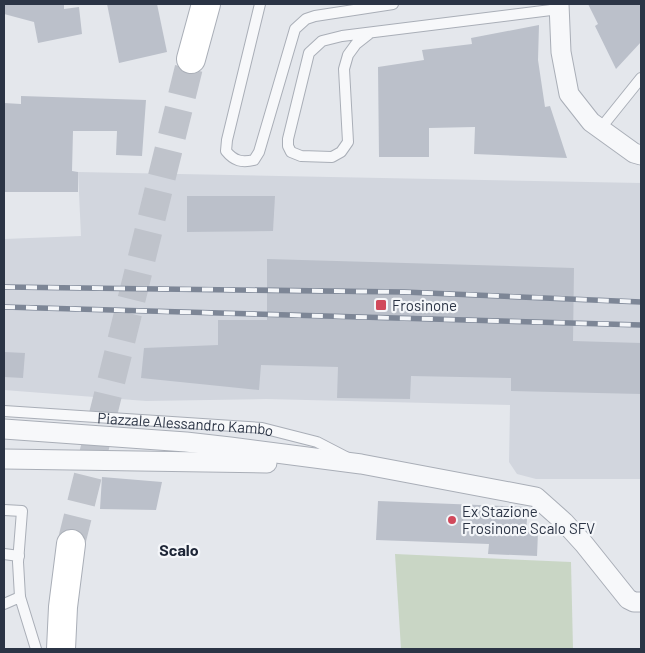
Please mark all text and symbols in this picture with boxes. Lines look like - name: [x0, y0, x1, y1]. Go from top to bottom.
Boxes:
- place label: Frosinone: [392, 296, 457, 314]
- marker: Frosinone: [374, 298, 388, 312]
- street label: Piazzale Alessandro Kambo: [97, 408, 276, 440]
- place label: Ex Stazione Frosinone Scalo SFV: [462, 502, 595, 537]
- marker: Ex Stazione Frosinone Scalo SFV: [446, 514, 458, 526]
- district label: Scalo: [159, 540, 199, 559]

